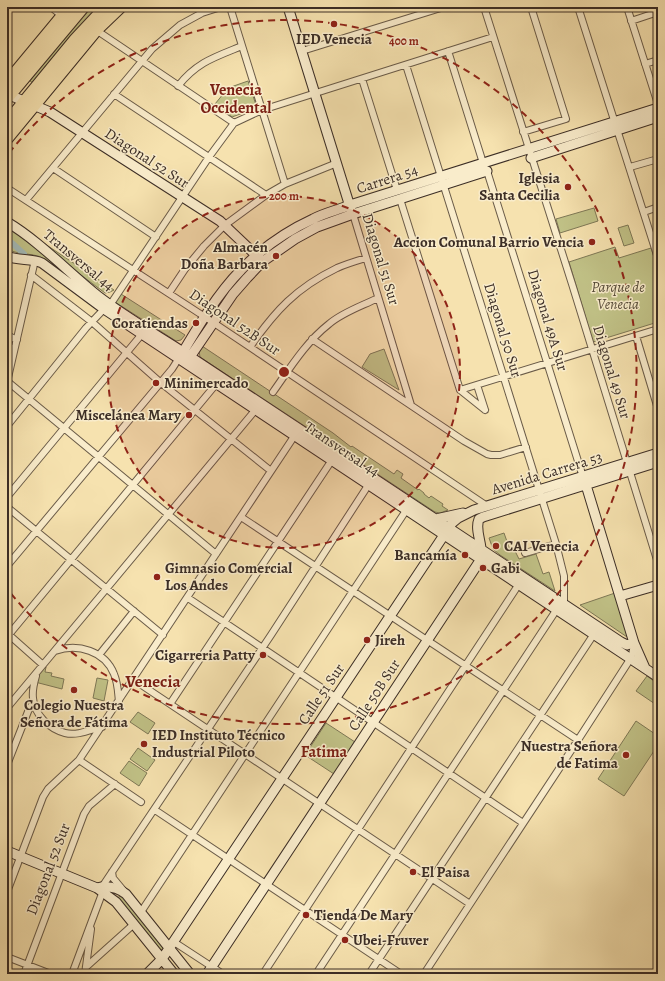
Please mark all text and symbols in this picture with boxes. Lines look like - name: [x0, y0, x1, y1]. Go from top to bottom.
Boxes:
- marker: IED Venecia: [329, 19, 339, 29]
- place label: IED Venecia: [296, 29, 373, 49]
- text: 400 m: [389, 33, 419, 49]
- district label: Venecia Occidental: [200, 79, 272, 119]
- street label: Diagonal 52 Sur: [101, 123, 193, 193]
- street label: Carrera 54: [354, 160, 420, 198]
- place label: Iglesia Santa Cecilia: [479, 168, 561, 205]
- marker: Iglesia Santa Cecilia: [563, 182, 573, 192]
- text: 200 m: [269, 188, 299, 204]
- street label: Diagonal 51 Sur: [358, 211, 405, 308]
- street label: Transversal 44: [39, 224, 119, 296]
- place label: Accion Comunal Barrio Vencia: [393, 232, 585, 252]
- place label: Almacén Doña Barbara: [181, 237, 269, 274]
- marker: Accion Comunal Barrio Vencia: [587, 237, 597, 247]
- marker: Almacén Doña Barbara: [271, 251, 281, 261]
- street label: Diagonal 49A Sur: [523, 267, 573, 374]
- park label: Parque de Venecia: [591, 277, 645, 314]
- street label: Diagonal 50 Sur: [479, 280, 527, 380]
- street label: Diagonal 52B Sur: [186, 284, 285, 360]
- place label: Coratiendas: [112, 313, 188, 333]
- marker: Coratiendas: [191, 318, 201, 328]
- street label: Diagonal 49 Sur: [588, 323, 636, 422]
- centre of rings: [277, 365, 291, 379]
- place label: Minimercado: [164, 373, 249, 393]
- marker: Minimercado: [151, 378, 161, 388]
- place label: Miscelánea Mary: [75, 405, 182, 425]
- marker: Miscelánea Mary: [184, 410, 194, 420]
- street label: Transversal 44: [300, 416, 384, 482]
- street label: Avenida Carrera 53: [488, 447, 605, 500]
- place label: CAI Venecia: [504, 536, 580, 556]
- marker: CAI Venecia: [491, 541, 501, 551]
- place label: Bancamía: [394, 545, 458, 565]
- marker: Bancamía: [460, 550, 470, 560]
- place label: Gimnasio Comercial Los Andes: [165, 558, 292, 595]
- place label: Gabi: [491, 558, 521, 578]
- marker: Gabi: [478, 563, 488, 573]
- marker: Gimnasio Comercial Los Andes: [152, 572, 162, 582]
- place label: Jireh: [375, 630, 405, 650]
- marker: Jireh: [362, 635, 372, 645]
- place label: Cigarreria Patty: [155, 645, 256, 665]
- marker: Cigarreria Patty: [258, 650, 268, 660]
- street label: Calle 50B Sur: [343, 655, 405, 735]
- street label: Calle 51 Sur: [293, 659, 349, 729]
- district label: Venecia: [124, 670, 181, 693]
- marker: Colegio Nuestra Señora de Fátima: [69, 685, 79, 695]
- place label: Colegio Nuestra Señora de Fátima: [20, 695, 129, 732]
- place label: IED Instituto Técnico Industrial Piloto: [152, 725, 285, 762]
- place label: Nuestra Señora de Fatima: [521, 736, 619, 773]
- marker: IED Instituto Técnico Industrial Piloto: [139, 739, 149, 749]
- district label: Fatima: [301, 741, 348, 763]
- marker: Nuestra Señora de Fatima: [621, 750, 631, 760]
- street label: Diagonal 52 Sur: [21, 820, 75, 918]
- place label: El Paisa: [421, 862, 471, 882]
- marker: El Paisa: [408, 867, 418, 877]
- place label: Tienda De Mary: [314, 905, 414, 925]
- marker: Tienda De Mary: [301, 910, 311, 920]
- place label: Ubei-Fruver: [353, 930, 429, 950]
- marker: Ubei-Fruver: [340, 935, 350, 945]

